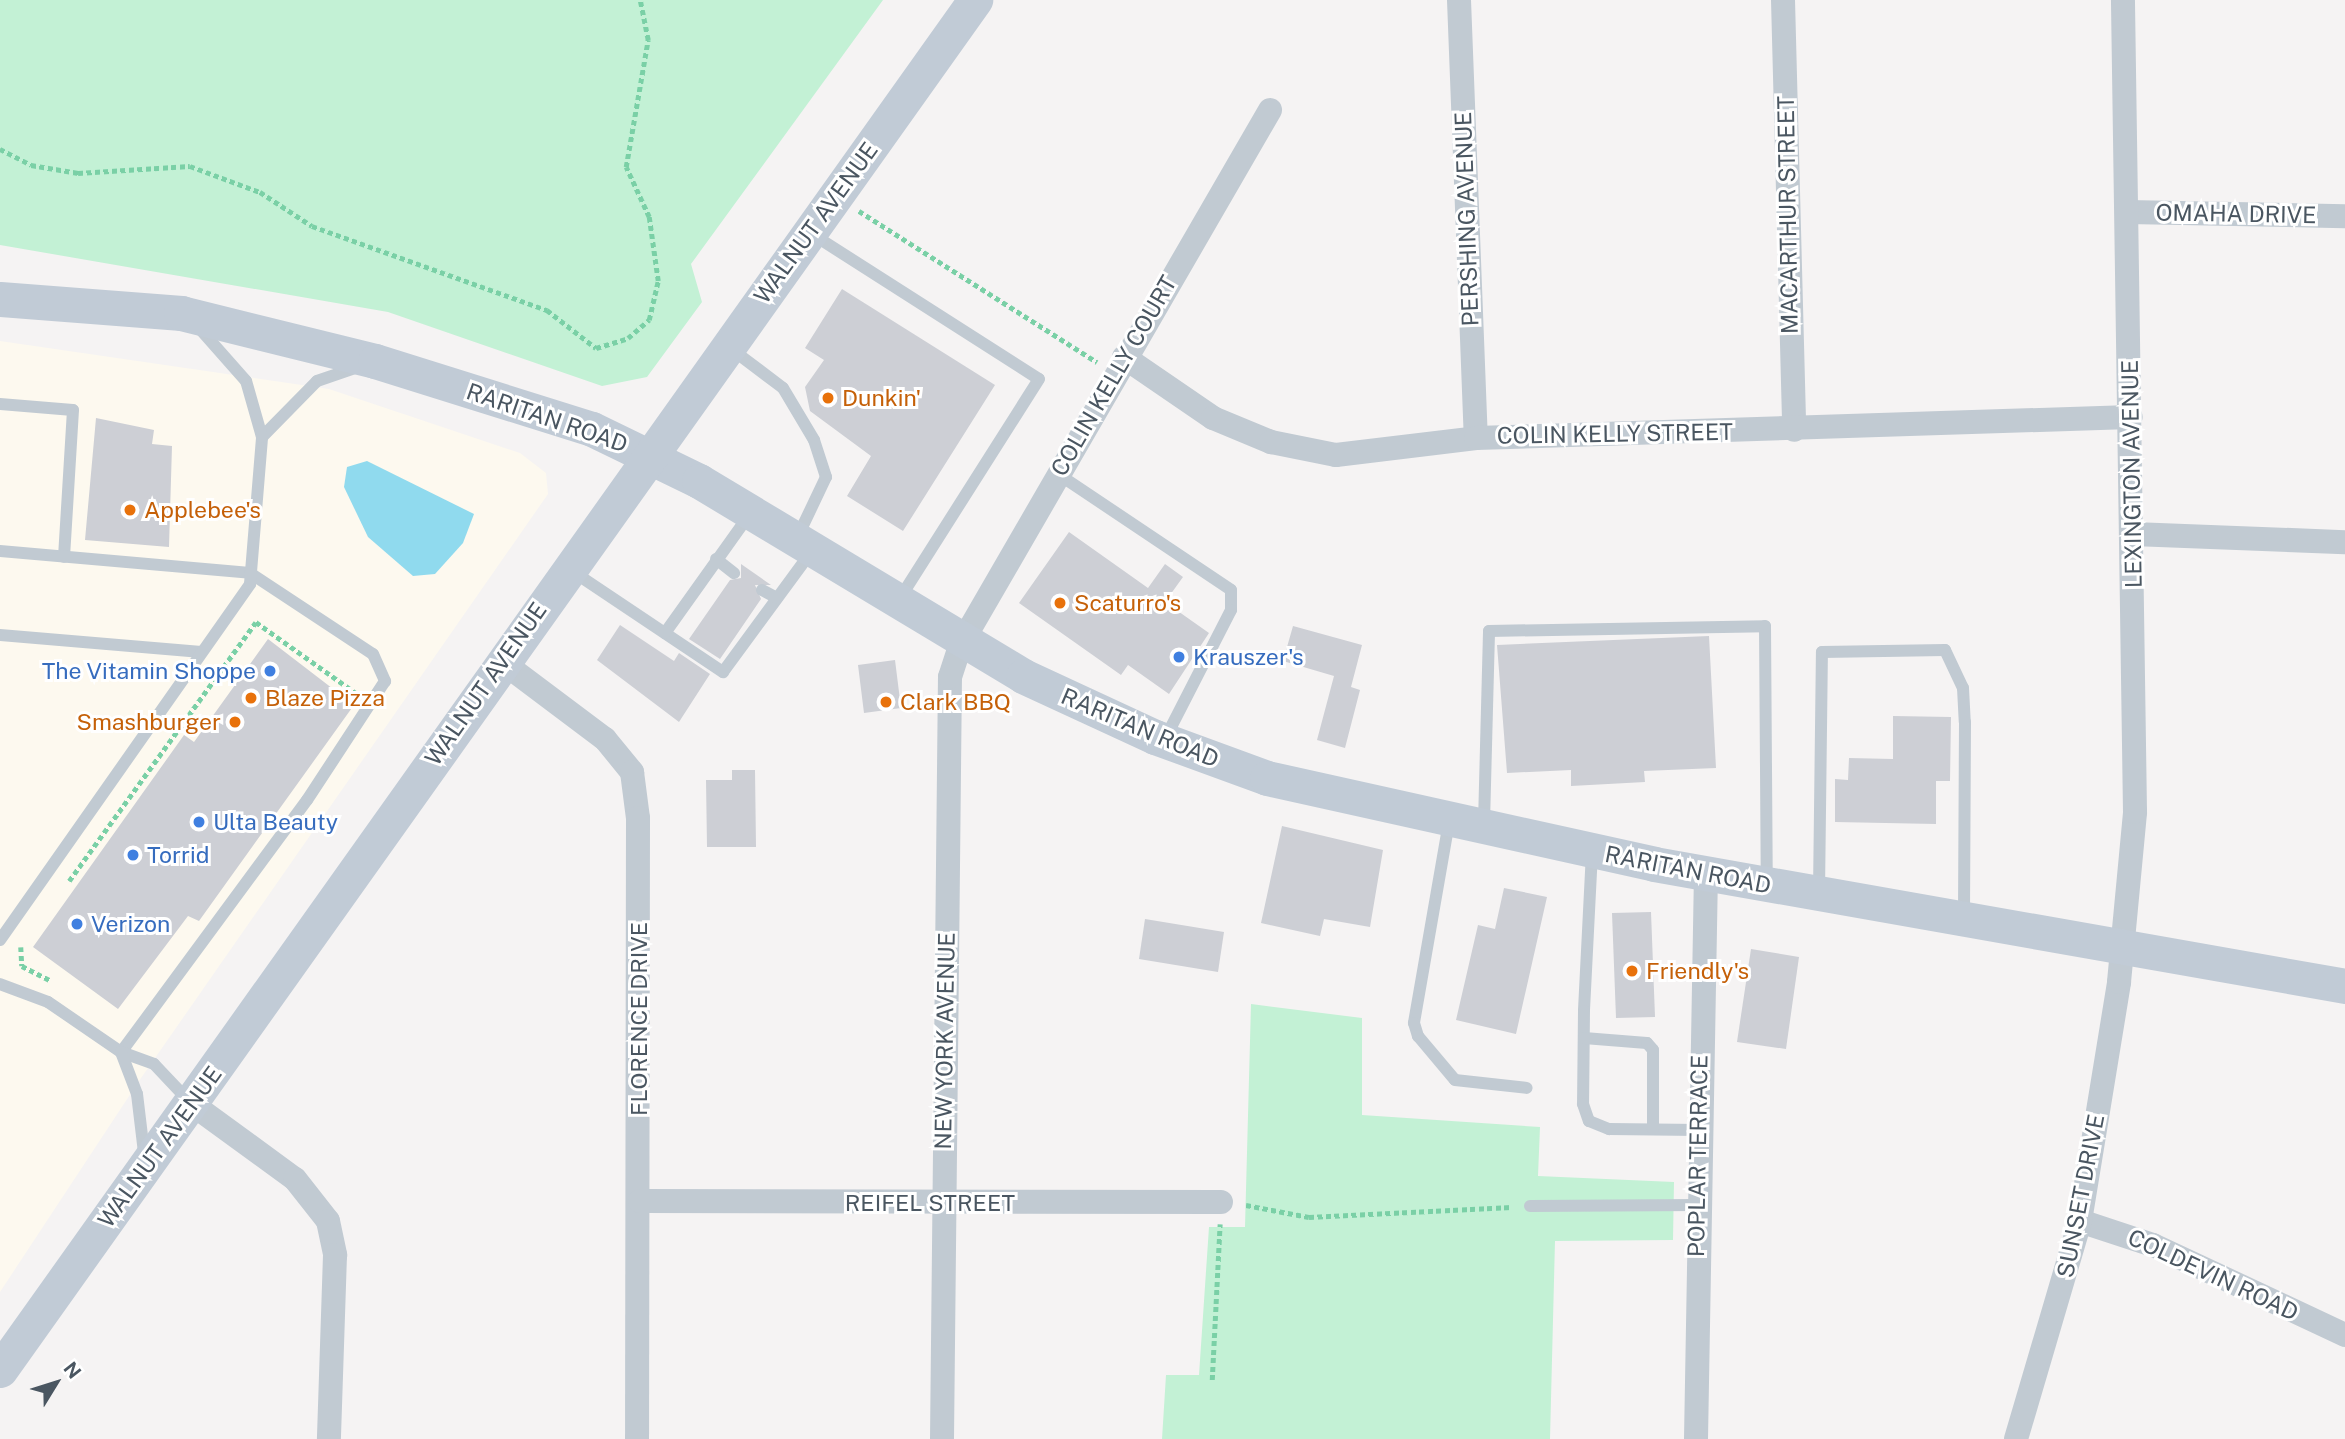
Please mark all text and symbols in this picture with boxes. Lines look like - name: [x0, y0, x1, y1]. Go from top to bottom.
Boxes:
- street label: MACARTHUR STREET: [1772, 96, 1804, 334]
- street label: PERSHING AVENUE: [1449, 111, 1485, 327]
- street label: WALNUT AVENUE: [748, 137, 884, 309]
- street label: OMAHA DRIVE: [2155, 199, 2317, 229]
- street label: COLIN KELLY COURT: [1045, 271, 1183, 481]
- street label: LEXINGTON AVENUE: [2116, 360, 2148, 588]
- street label: RARITAN ROAD: [463, 378, 631, 458]
- place label: Dunkin': [842, 384, 921, 412]
- marker: Dunkin': [820, 390, 836, 406]
- street label: COLIN KELLY STREET: [1497, 418, 1733, 450]
- place label: Applebee's: [144, 496, 261, 524]
- marker: Applebee's: [122, 502, 138, 518]
- place label: Scaturro's: [1074, 589, 1181, 617]
- marker: Scaturro's: [1052, 595, 1068, 611]
- street label: WALNUT AVENUE: [419, 597, 553, 771]
- place label: Krauszer's: [1193, 643, 1304, 671]
- marker: Krauszer's: [1171, 649, 1187, 665]
- place label: The Vitamin Shoppe: [41, 657, 256, 685]
- marker: The Vitamin Shoppe: [262, 663, 278, 679]
- street label: RARITAN ROAD: [1057, 682, 1223, 774]
- place label: Blaze Pizza: [265, 684, 385, 712]
- place label: Clark BBQ: [900, 688, 1011, 716]
- marker: Blaze Pizza: [243, 690, 259, 706]
- marker: Clark BBQ: [878, 694, 894, 710]
- place label: Smashburger: [76, 708, 221, 736]
- marker: Smashburger: [227, 714, 243, 730]
- place label: Ulta Beauty: [213, 808, 338, 836]
- marker: Ulta Beauty: [191, 814, 207, 830]
- street label: RARITAN ROAD: [1603, 840, 1773, 900]
- place label: Torrid: [147, 841, 209, 869]
- marker: Torrid: [125, 847, 141, 863]
- place label: Verizon: [91, 910, 170, 938]
- marker: Verizon: [69, 916, 85, 932]
- street label: FLORENCE DRIVE: [625, 922, 653, 1116]
- street label: NEW YORK AVENUE: [929, 932, 961, 1150]
- place label: Friendly's: [1646, 957, 1749, 985]
- marker: Friendly's: [1624, 963, 1640, 979]
- street label: POPLAR TERRACE: [1682, 1055, 1714, 1257]
- street label: WALNUT AVENUE: [92, 1061, 228, 1233]
- street label: SUNSET DRIVE: [2052, 1112, 2110, 1280]
- street label: REIFEL STREET: [845, 1189, 1015, 1217]
- street label: COLDEVIN ROAD: [2123, 1223, 2303, 1327]
- north arrow: [21, 1348, 91, 1418]
- text: N: [59, 1357, 86, 1383]

